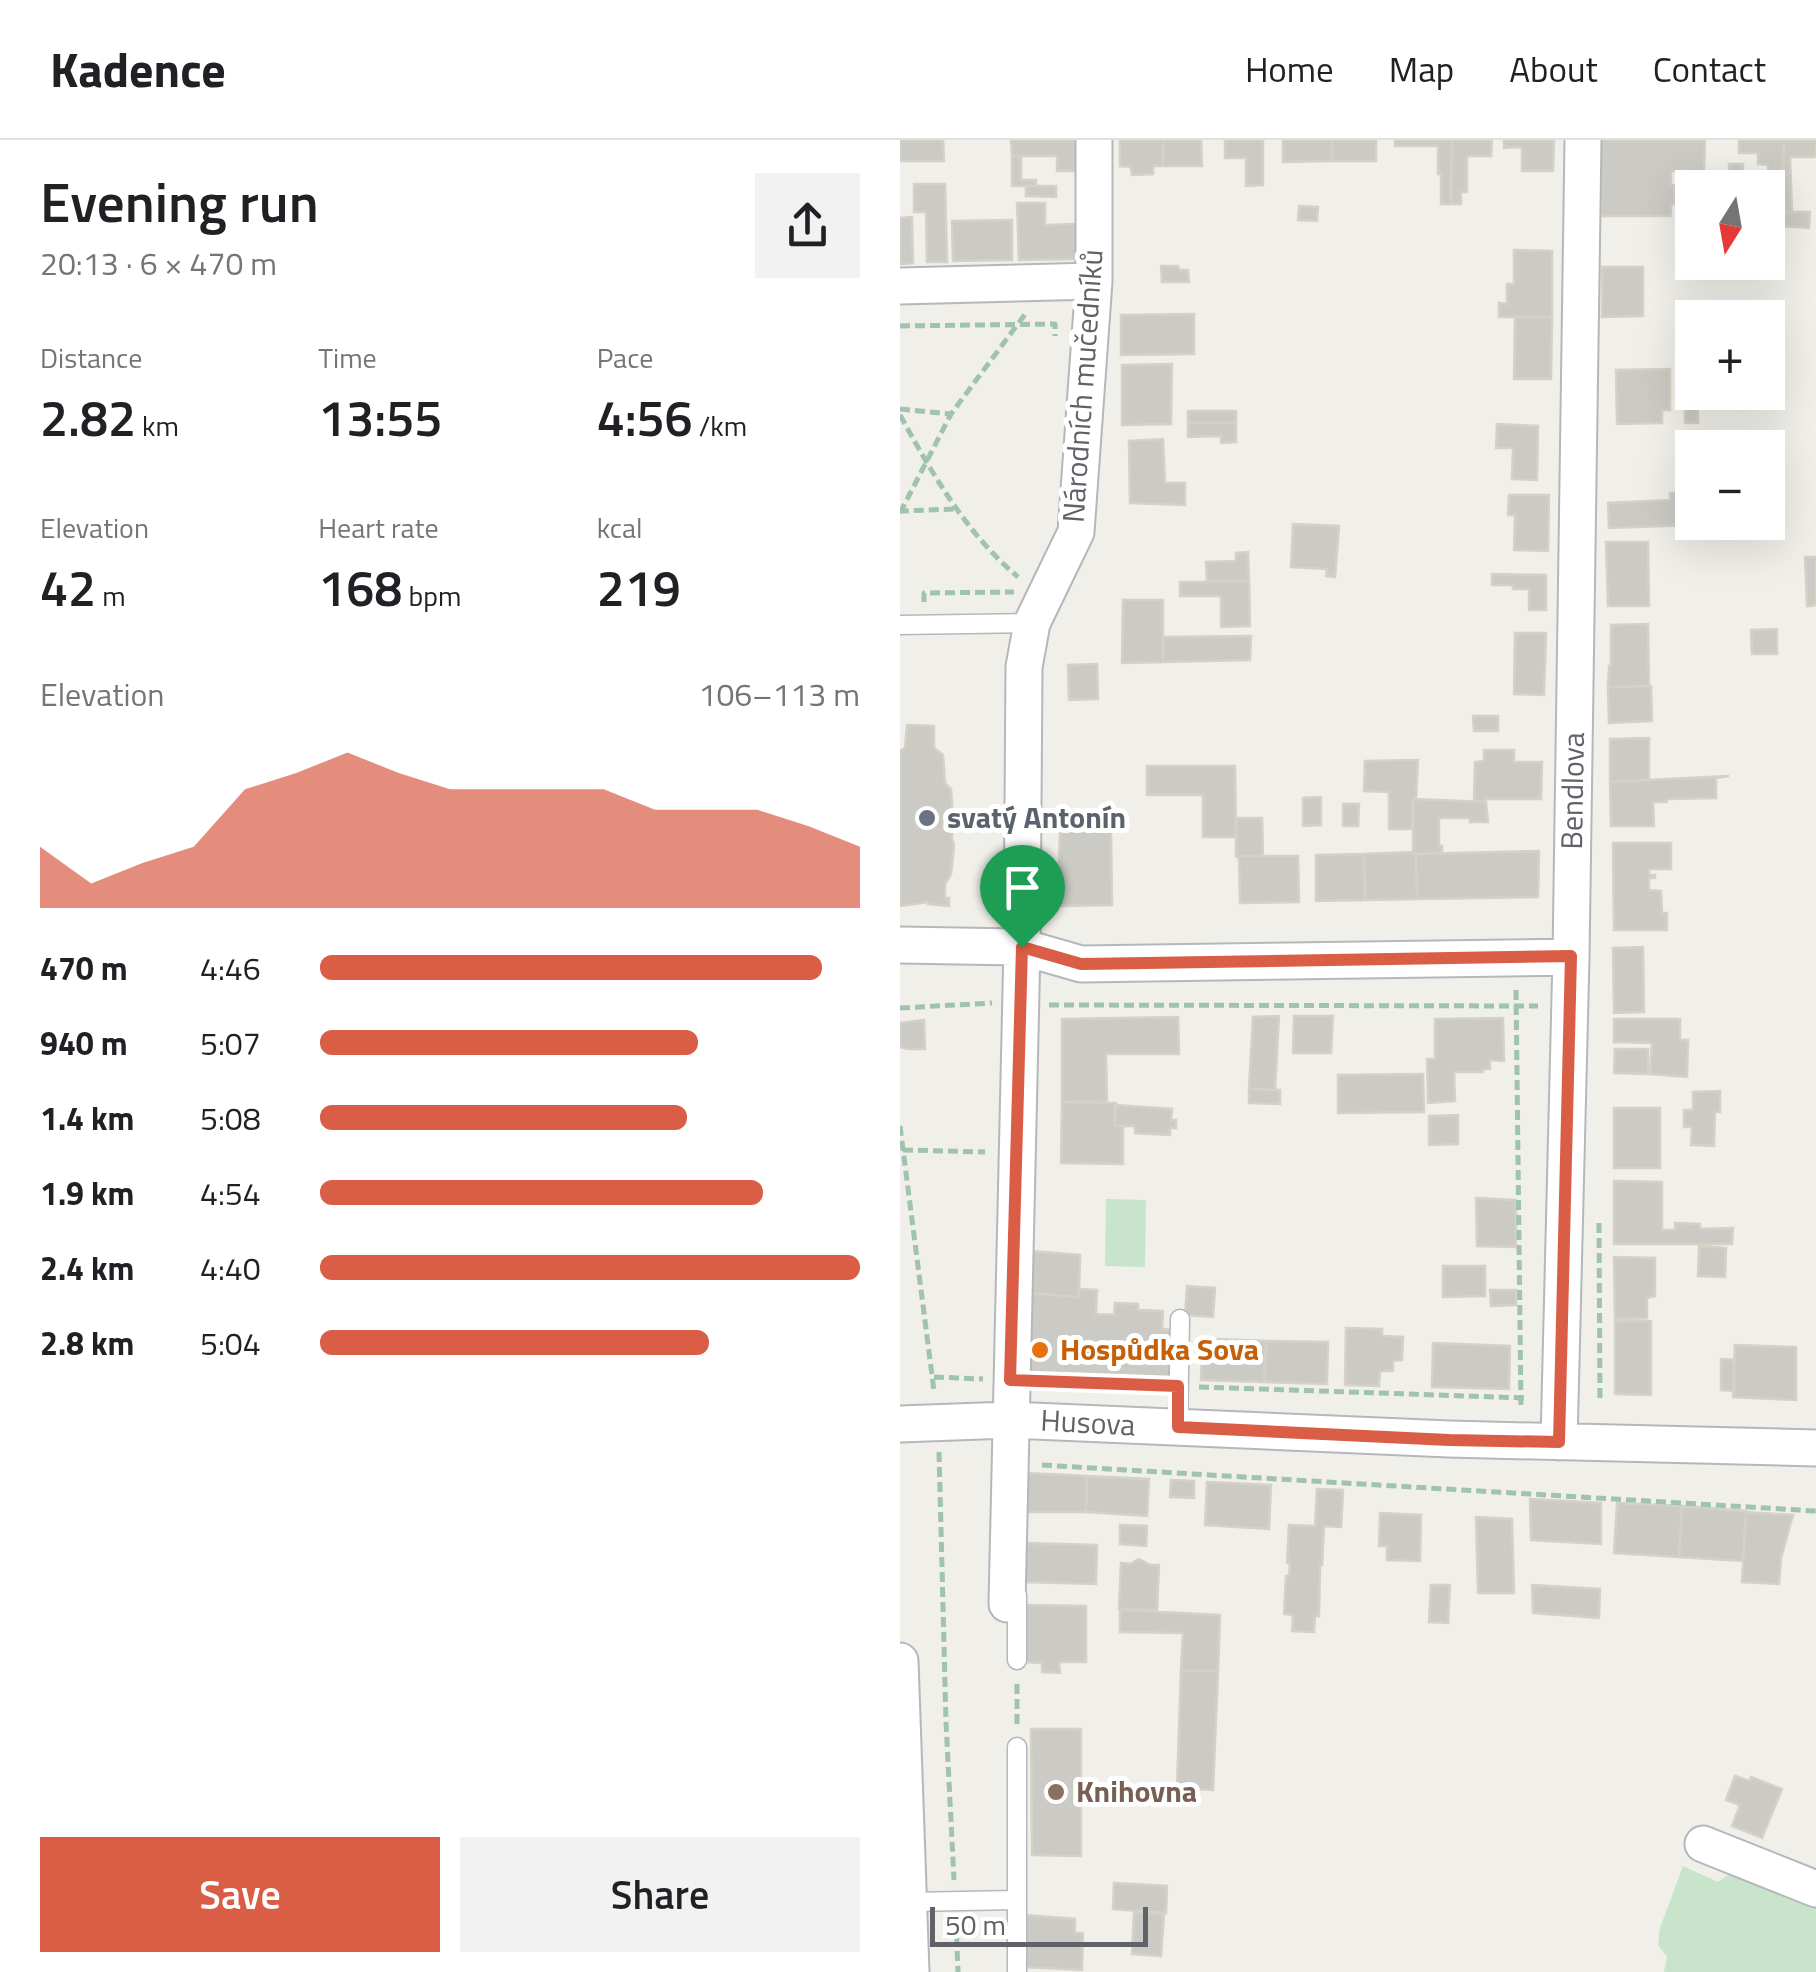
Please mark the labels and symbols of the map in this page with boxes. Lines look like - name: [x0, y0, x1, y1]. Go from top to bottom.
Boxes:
- north arrow: [1675, 170, 1785, 280]
- street label: Národních mučedníků: [1050, 248, 1114, 524]
- street label: Bendlova: [1548, 732, 1596, 850]
- place label: svatý Antonín: [947, 794, 1126, 840]
- marker: svatý Antonín: [916, 807, 938, 829]
- pin: [980, 845, 1065, 948]
- place label: Hospůdka Sova: [1060, 1326, 1259, 1372]
- marker: Hospůdka Sova: [1029, 1339, 1051, 1361]
- street label: Husova: [1039, 1397, 1137, 1447]
- place label: Knihovna: [1076, 1768, 1197, 1814]
- marker: Knihovna: [1045, 1781, 1067, 1803]
- scale bar: [930, 1902, 1148, 1946]

